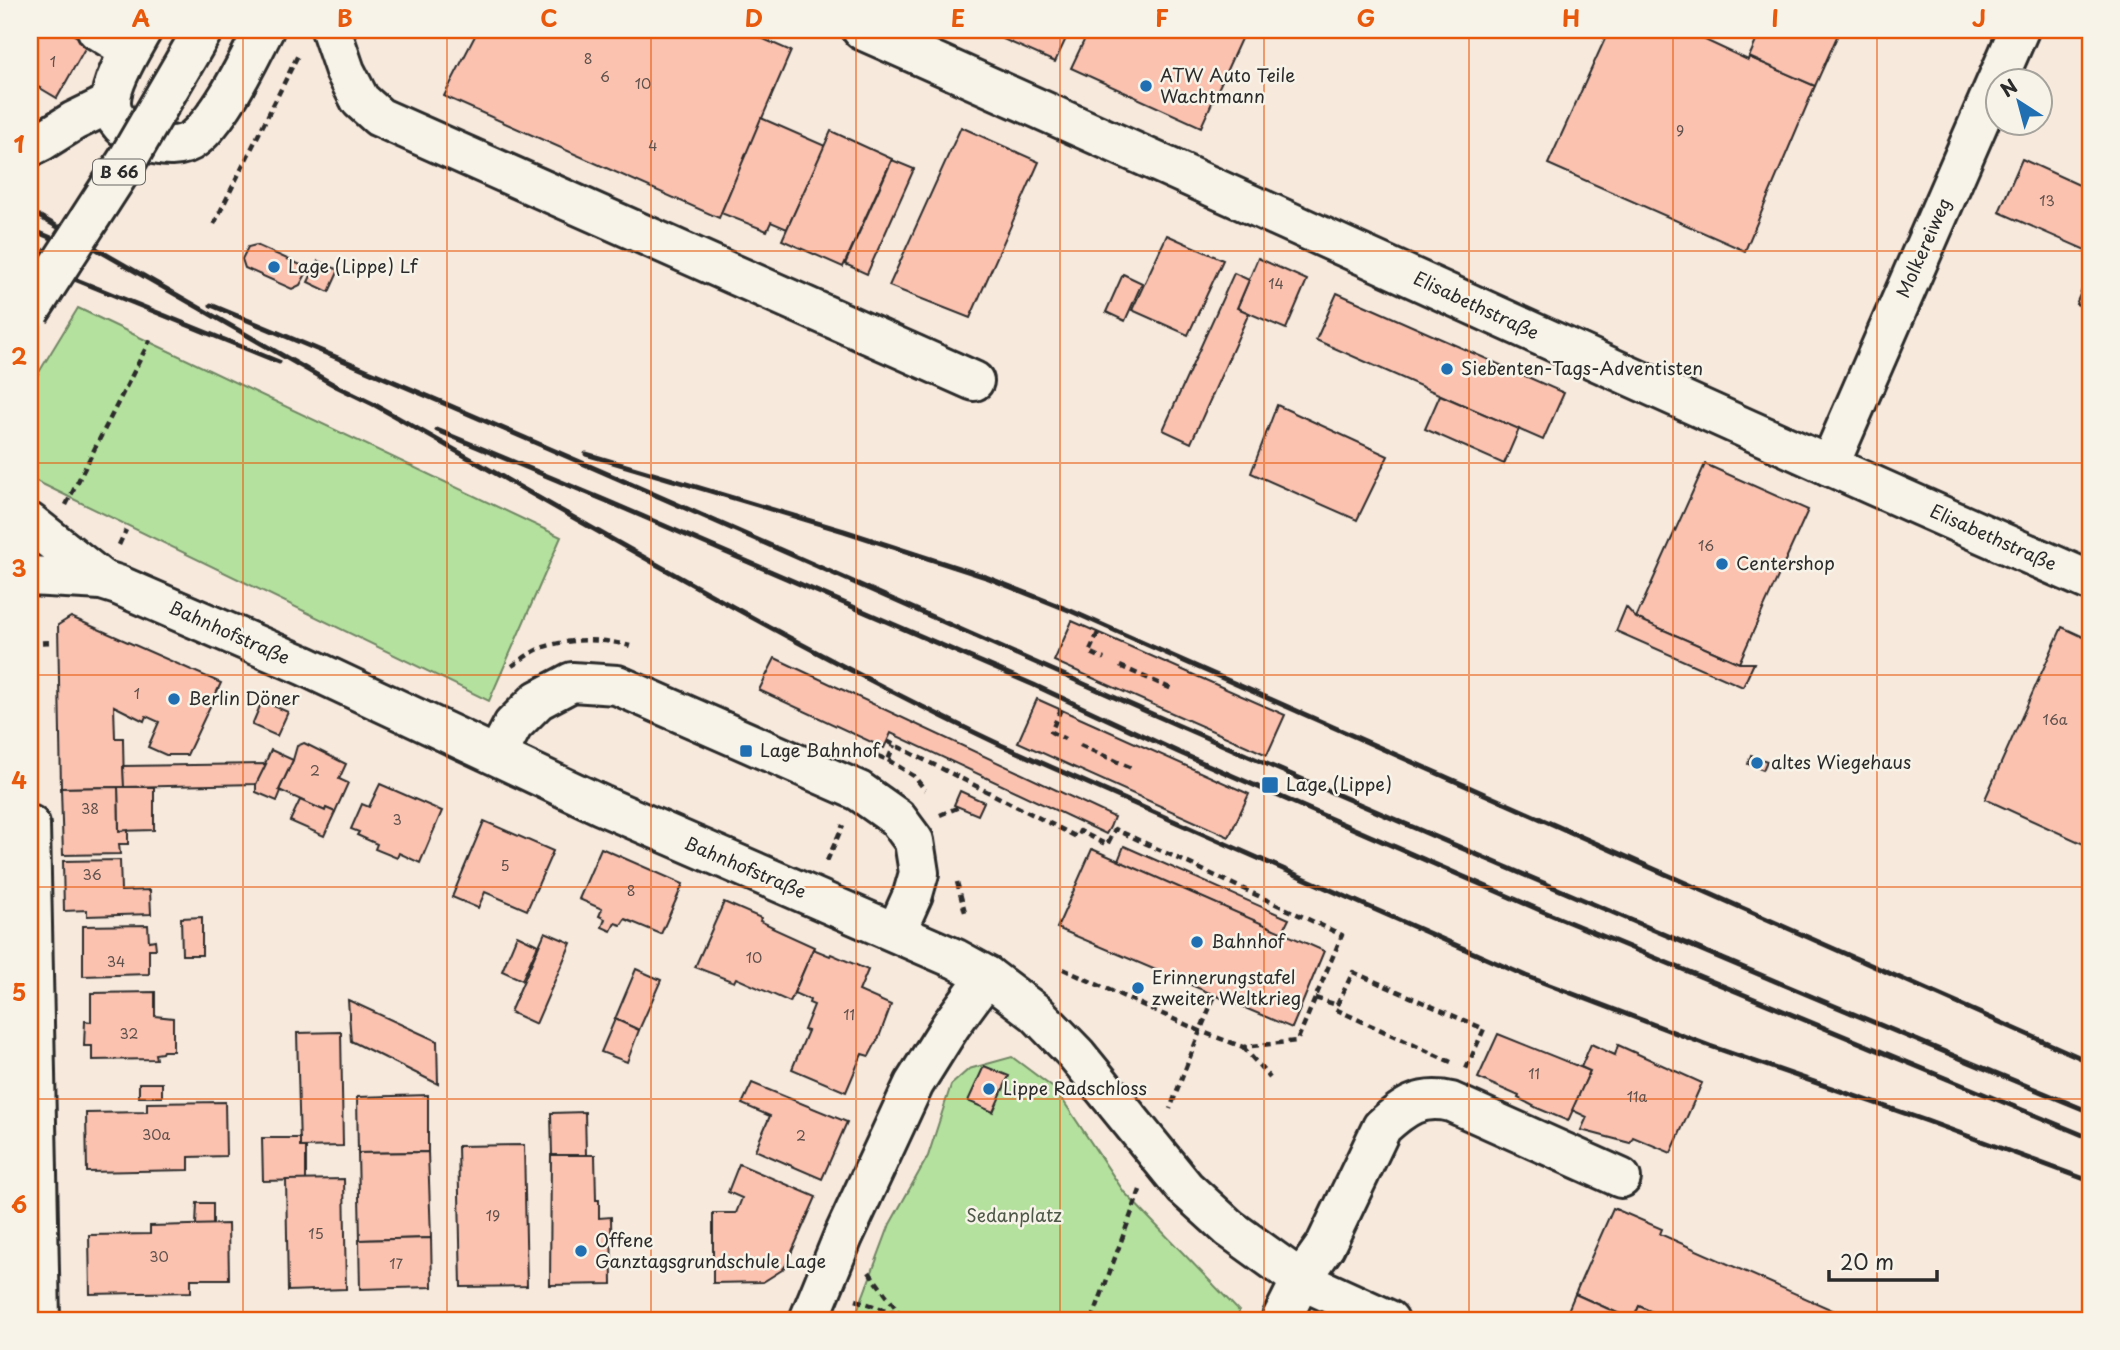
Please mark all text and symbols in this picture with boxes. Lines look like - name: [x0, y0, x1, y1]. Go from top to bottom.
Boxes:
- text: A: [132, 0, 150, 35]
- text: B: [337, 0, 353, 35]
- text: C: [540, 0, 558, 35]
- text: D: [745, 0, 763, 35]
- text: E: [951, 0, 965, 35]
- text: F: [1155, 0, 1169, 35]
- text: G: [1357, 0, 1375, 35]
- text: H: [1562, 0, 1580, 35]
- text: I: [1771, 0, 1779, 35]
- text: J: [1972, 0, 1986, 35]
- house number: 8: [584, 48, 592, 69]
- house number: 1: [50, 51, 56, 72]
- place label: ATW Auto Teile Wachtmann: [1160, 61, 1295, 109]
- house number: 6: [600, 66, 610, 87]
- north arrow: [1983, 66, 2054, 136]
- text: N: [1994, 72, 2023, 103]
- house number: 10: [635, 73, 651, 94]
- marker: ATW Auto Teile Wachtmann: [1138, 78, 1154, 94]
- house number: 9: [1676, 120, 1684, 141]
- text: 1: [14, 126, 25, 161]
- house number: 4: [648, 135, 658, 156]
- road number: B 66: [93, 160, 145, 184]
- house number: 13: [2039, 190, 2055, 211]
- street label: Molkereiweg: [1889, 193, 1957, 302]
- place label: Lage (Lippe) Lf: [288, 252, 419, 279]
- marker: Lage (Lippe) Lf: [266, 259, 282, 275]
- street label: Elisabethstraße: [1409, 264, 1544, 346]
- house number: 14: [1268, 273, 1284, 294]
- text: 2: [11, 338, 27, 373]
- place label: Siebenten-Tags-Adventisten: [1461, 354, 1703, 381]
- marker: Siebenten-Tags-Adventisten: [1439, 361, 1455, 377]
- street label: Elisabethstraße: [1926, 497, 2061, 577]
- house number: 16: [1698, 535, 1714, 556]
- place label: Centershop: [1736, 549, 1835, 576]
- text: 3: [11, 550, 27, 585]
- marker: Centershop: [1714, 556, 1730, 572]
- street label: Bahnhofstraße: [165, 593, 295, 670]
- house number: 1: [134, 683, 140, 704]
- place label: Berlin Döner: [188, 684, 300, 711]
- marker: Berlin Döner: [166, 691, 182, 707]
- house number: 16a: [2043, 709, 2068, 730]
- place label: Lage Bahnhof: [760, 736, 882, 763]
- marker: Lage Bahnhof: [738, 743, 754, 759]
- place label: altes Wiegehaus: [1771, 748, 1911, 775]
- marker: altes Wiegehaus: [1749, 755, 1765, 771]
- house number: 2: [310, 760, 320, 781]
- text: 4: [11, 762, 27, 797]
- place label: Lage (Lippe): [1286, 770, 1392, 797]
- marker: Lage (Lippe): [1260, 775, 1280, 795]
- house number: 38: [81, 798, 99, 819]
- house number: 3: [392, 809, 402, 830]
- street label: Bahnhofstraße: [680, 829, 811, 904]
- house number: 5: [500, 855, 510, 876]
- house number: 36: [82, 864, 102, 885]
- house number: 8: [627, 880, 635, 901]
- place label: Bahnhof: [1211, 927, 1287, 954]
- marker: Bahnhof: [1189, 934, 1205, 950]
- house number: 10: [746, 947, 762, 968]
- house number: 34: [107, 951, 125, 972]
- place label: Erinnerungstafel zweiter Weltkrieg: [1152, 963, 1301, 1011]
- text: 5: [12, 974, 26, 1009]
- marker: Erinnerungstafel zweiter Weltkrieg: [1130, 980, 1146, 996]
- house number: 11: [843, 1004, 855, 1025]
- house number: 32: [120, 1023, 138, 1044]
- house number: 11: [1528, 1063, 1540, 1084]
- place label: Lippe Radschloss: [1003, 1074, 1147, 1101]
- marker: Lippe Radschloss: [981, 1081, 997, 1097]
- house number: 11a: [1627, 1086, 1648, 1107]
- house number: 30a: [142, 1124, 170, 1145]
- house number: 2: [796, 1125, 806, 1146]
- text: 6: [11, 1186, 27, 1221]
- park label: Sedanplatz: [966, 1201, 1062, 1228]
- house number: 19: [486, 1205, 500, 1226]
- house number: 15: [308, 1223, 324, 1244]
- place label: Offene Ganztagsgrundschule Lage: [595, 1226, 826, 1274]
- scale bar: [1829, 1238, 1938, 1282]
- marker: Offene Ganztagsgrundschule Lage: [573, 1243, 589, 1259]
- text: 20 m: [1840, 1245, 1894, 1277]
- house number: 30: [149, 1246, 169, 1267]
- house number: 17: [389, 1253, 403, 1274]

